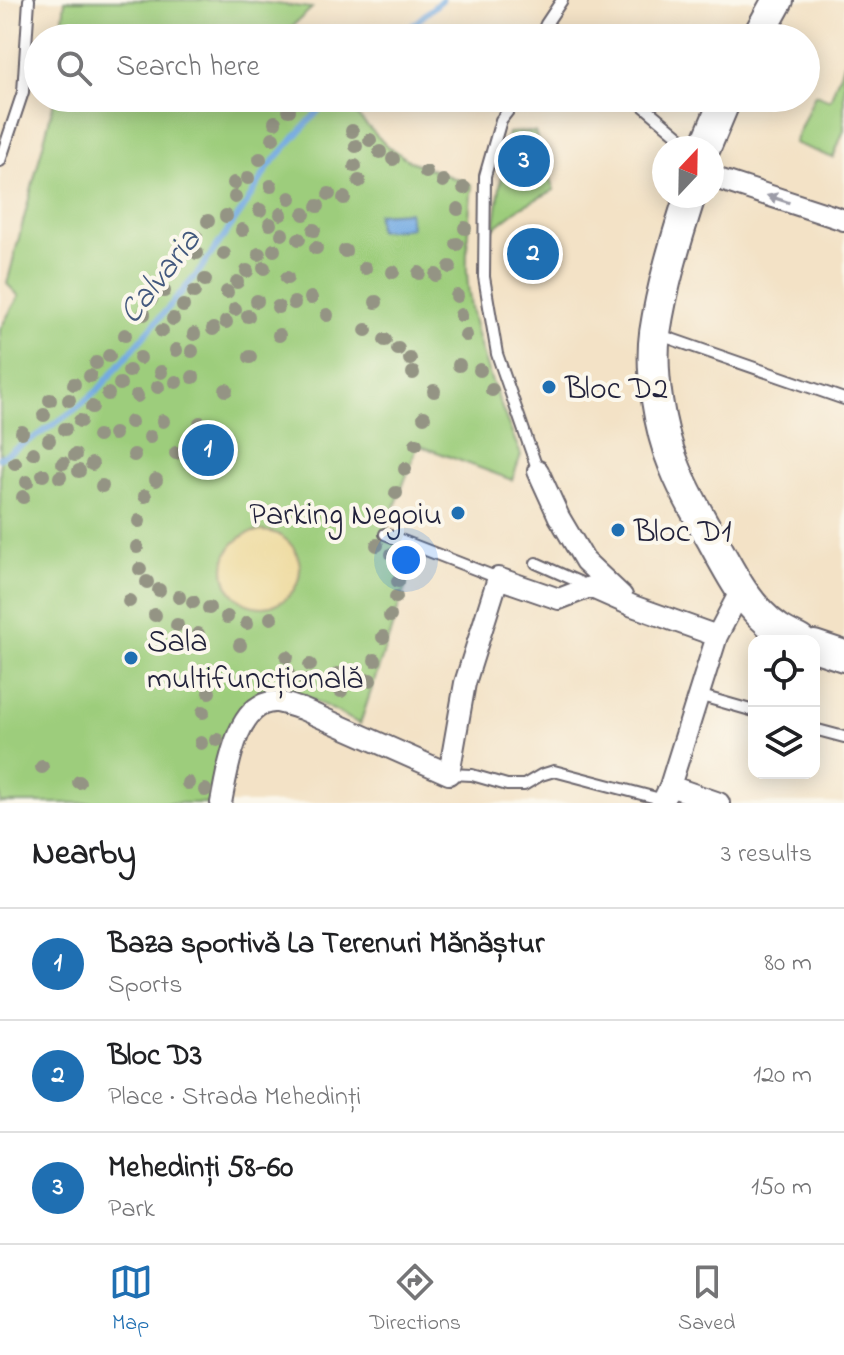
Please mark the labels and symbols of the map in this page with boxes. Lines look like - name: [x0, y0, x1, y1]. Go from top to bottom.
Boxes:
- pin: 3: [498, 131, 550, 191]
- north arrow: [652, 136, 724, 208]
- one-way arrow: [766, 192, 790, 205]
- water label: Calvaria: [108, 219, 215, 336]
- pin: 2: [507, 224, 559, 284]
- place label: Bloc D2: [564, 367, 668, 414]
- marker: Bloc D2: [540, 378, 558, 396]
- pin: 1: [182, 420, 234, 480]
- place label: Parking Negoiu: [249, 493, 442, 540]
- marker: Parking Negoiu: [449, 504, 467, 522]
- place label: Bloc D1: [633, 510, 732, 557]
- marker: Bloc D1: [609, 521, 627, 539]
- your location: [386, 540, 426, 580]
- place label: Sala multifuncțională: [147, 620, 363, 704]
- marker: Sala multifuncțională: [122, 649, 140, 667]

